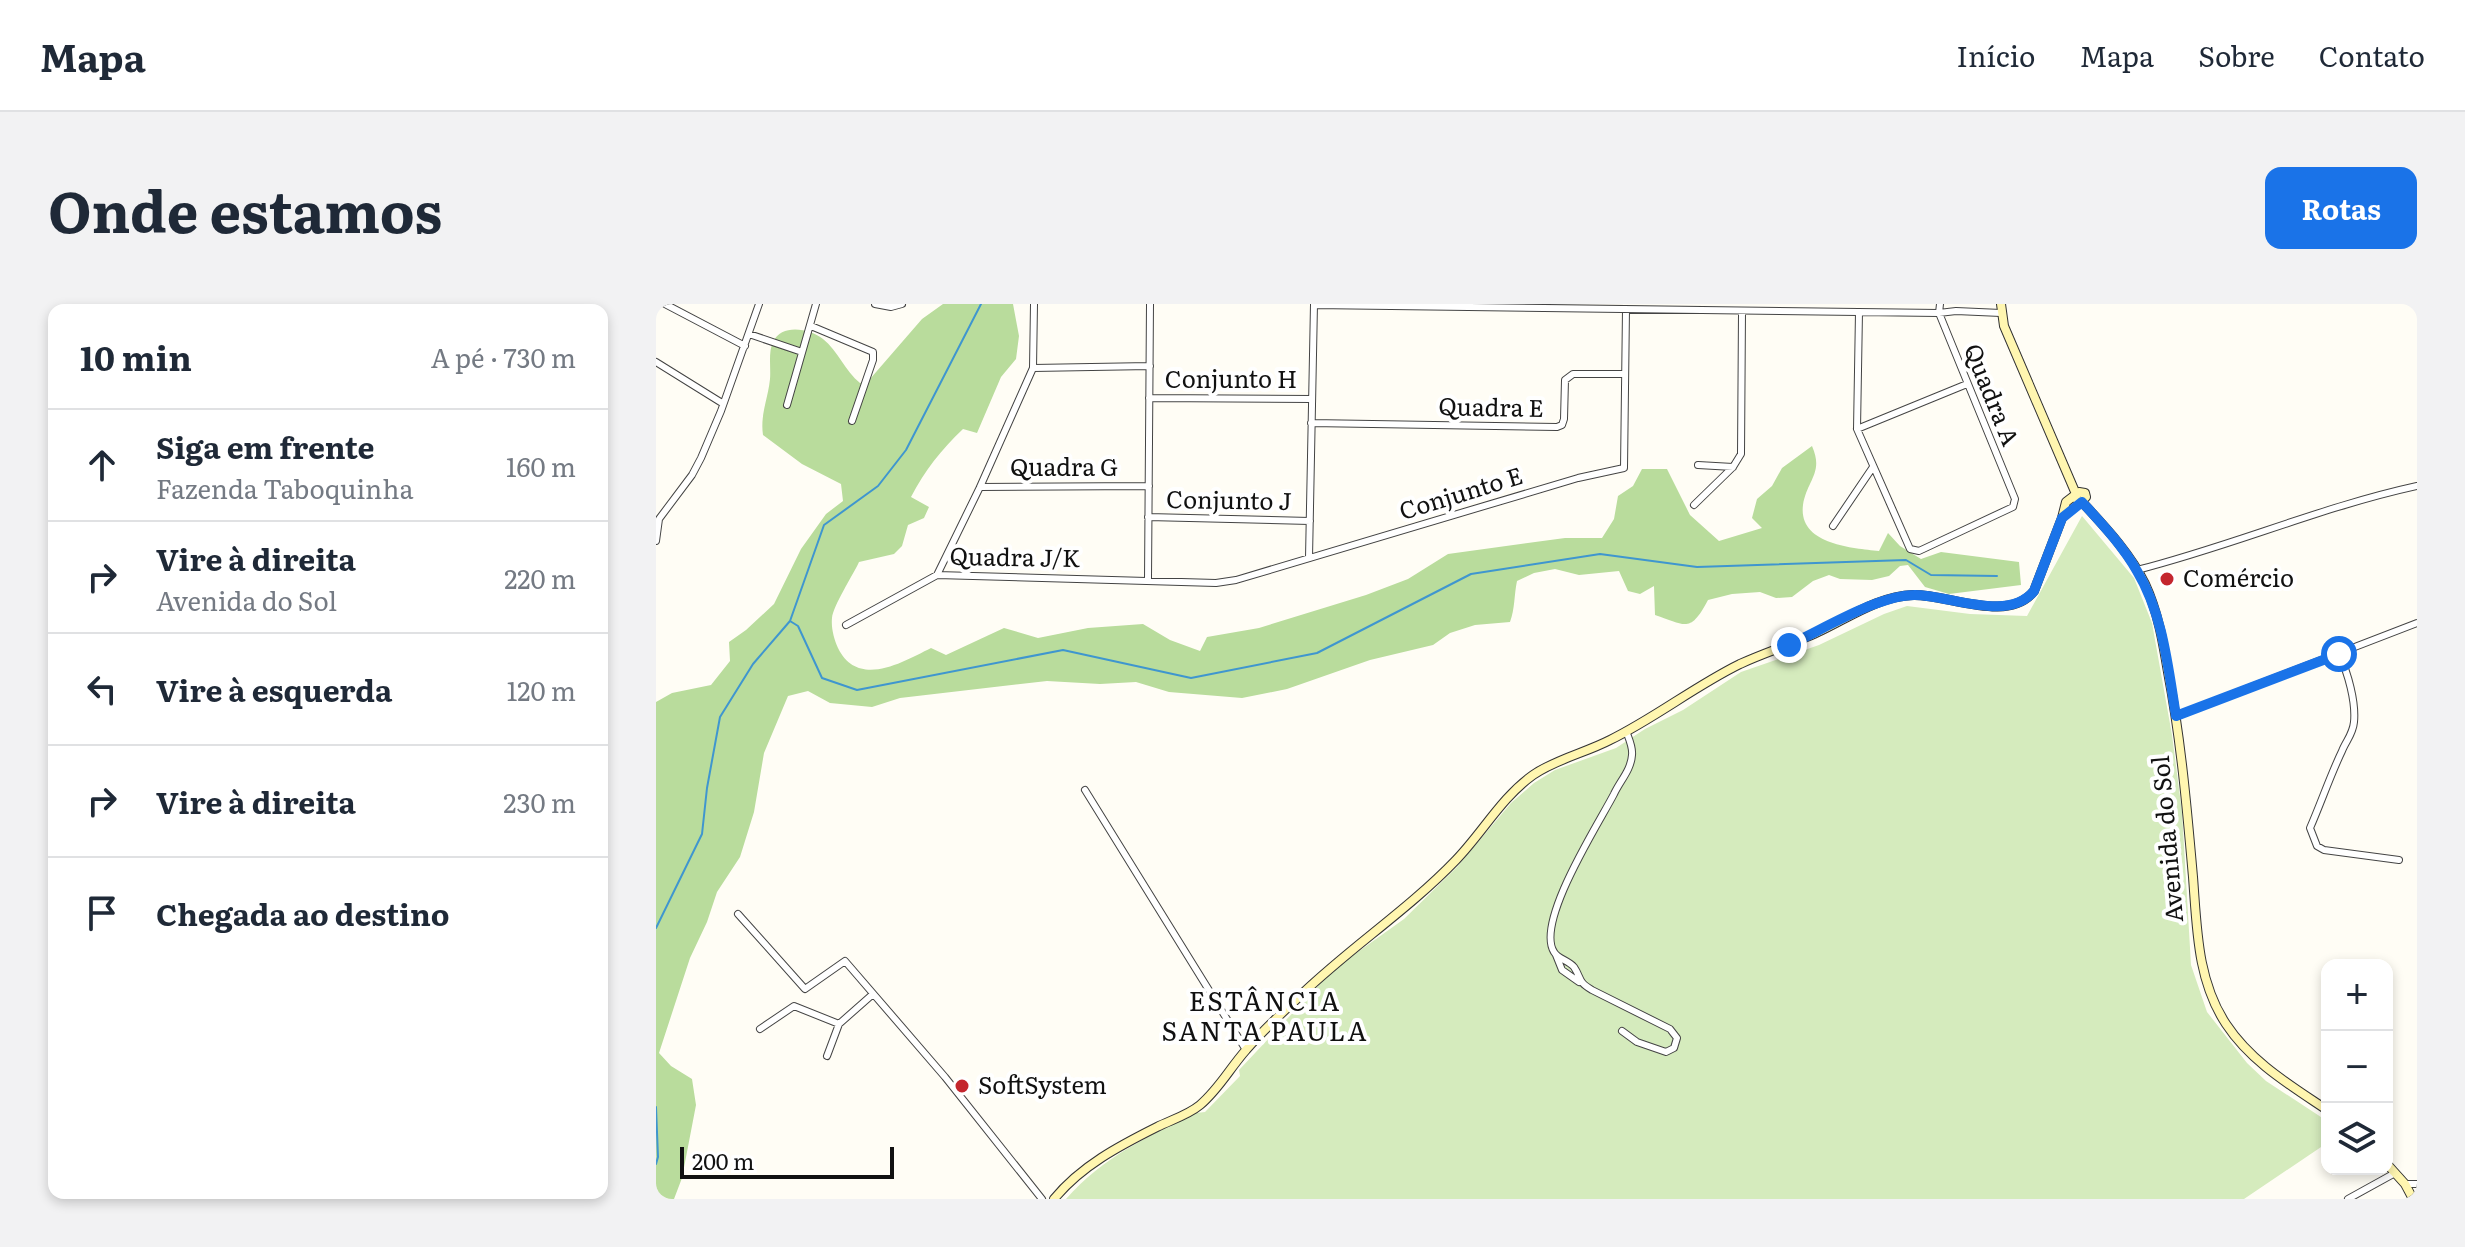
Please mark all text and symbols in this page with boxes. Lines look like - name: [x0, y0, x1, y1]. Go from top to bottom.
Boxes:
- text: Mapa: [40, 27, 146, 84]
- text: Início: [1956, 34, 2035, 76]
- text: Mapa: [2079, 34, 2154, 76]
- text: Sobre: [2198, 34, 2275, 76]
- text: Contato: [2319, 34, 2425, 76]
- text: Onde estamos: [48, 167, 442, 250]
- button: Rotas: [2265, 167, 2417, 249]
- text: 10 min: [80, 331, 192, 381]
- text: A pé · 730 m: [431, 337, 576, 376]
- street label: Quadra A: [1957, 338, 2030, 451]
- street label: Conjunto H: [1165, 360, 1297, 395]
- street label: Quadra E: [1438, 387, 1544, 424]
- text: Siga em frente: [156, 424, 375, 468]
- icon: ahead: [80, 443, 124, 487]
- text: 160 m: [506, 446, 576, 485]
- street label: Quadra G: [1010, 448, 1118, 483]
- street label: Conjunto E: [1394, 456, 1526, 527]
- text: Fazenda Taboquinha: [156, 468, 414, 507]
- street label: Conjunto J: [1166, 480, 1292, 517]
- text: Vire à direita: [156, 536, 356, 580]
- street label: Quadra J/K: [949, 537, 1081, 574]
- icon: right: [80, 555, 124, 599]
- text: 220 m: [504, 558, 576, 597]
- place label: Comércio: [2183, 559, 2294, 594]
- marker: Comércio: [2158, 570, 2176, 588]
- text: Avenida do Sol: [156, 580, 337, 619]
- route end: [1771, 627, 1807, 663]
- route start: [2321, 636, 2357, 672]
- icon: left: [80, 667, 124, 711]
- text: Vire à esquerda: [156, 667, 392, 711]
- text: 120 m: [507, 670, 576, 709]
- street label: Avenida do Sol: [2141, 755, 2190, 924]
- icon: right: [80, 779, 124, 823]
- text: Vire à direita: [156, 779, 356, 823]
- text: 230 m: [503, 782, 576, 821]
- icon: arrive: [80, 891, 124, 935]
- text: Chegada ao destino: [156, 891, 449, 935]
- map controls: [2321, 959, 2393, 1175]
- button: +: [2321, 959, 2393, 1031]
- district label: ESTÂNCIA SANTA PAULA: [1162, 980, 1369, 1049]
- button: −: [2321, 1031, 2393, 1103]
- place label: SoftSystem: [978, 1066, 1107, 1101]
- marker: SoftSystem: [953, 1077, 971, 1095]
- button: layers: [2321, 1103, 2393, 1175]
- scale bar: [680, 1143, 894, 1179]
- text: 200 m: [692, 1144, 754, 1177]

